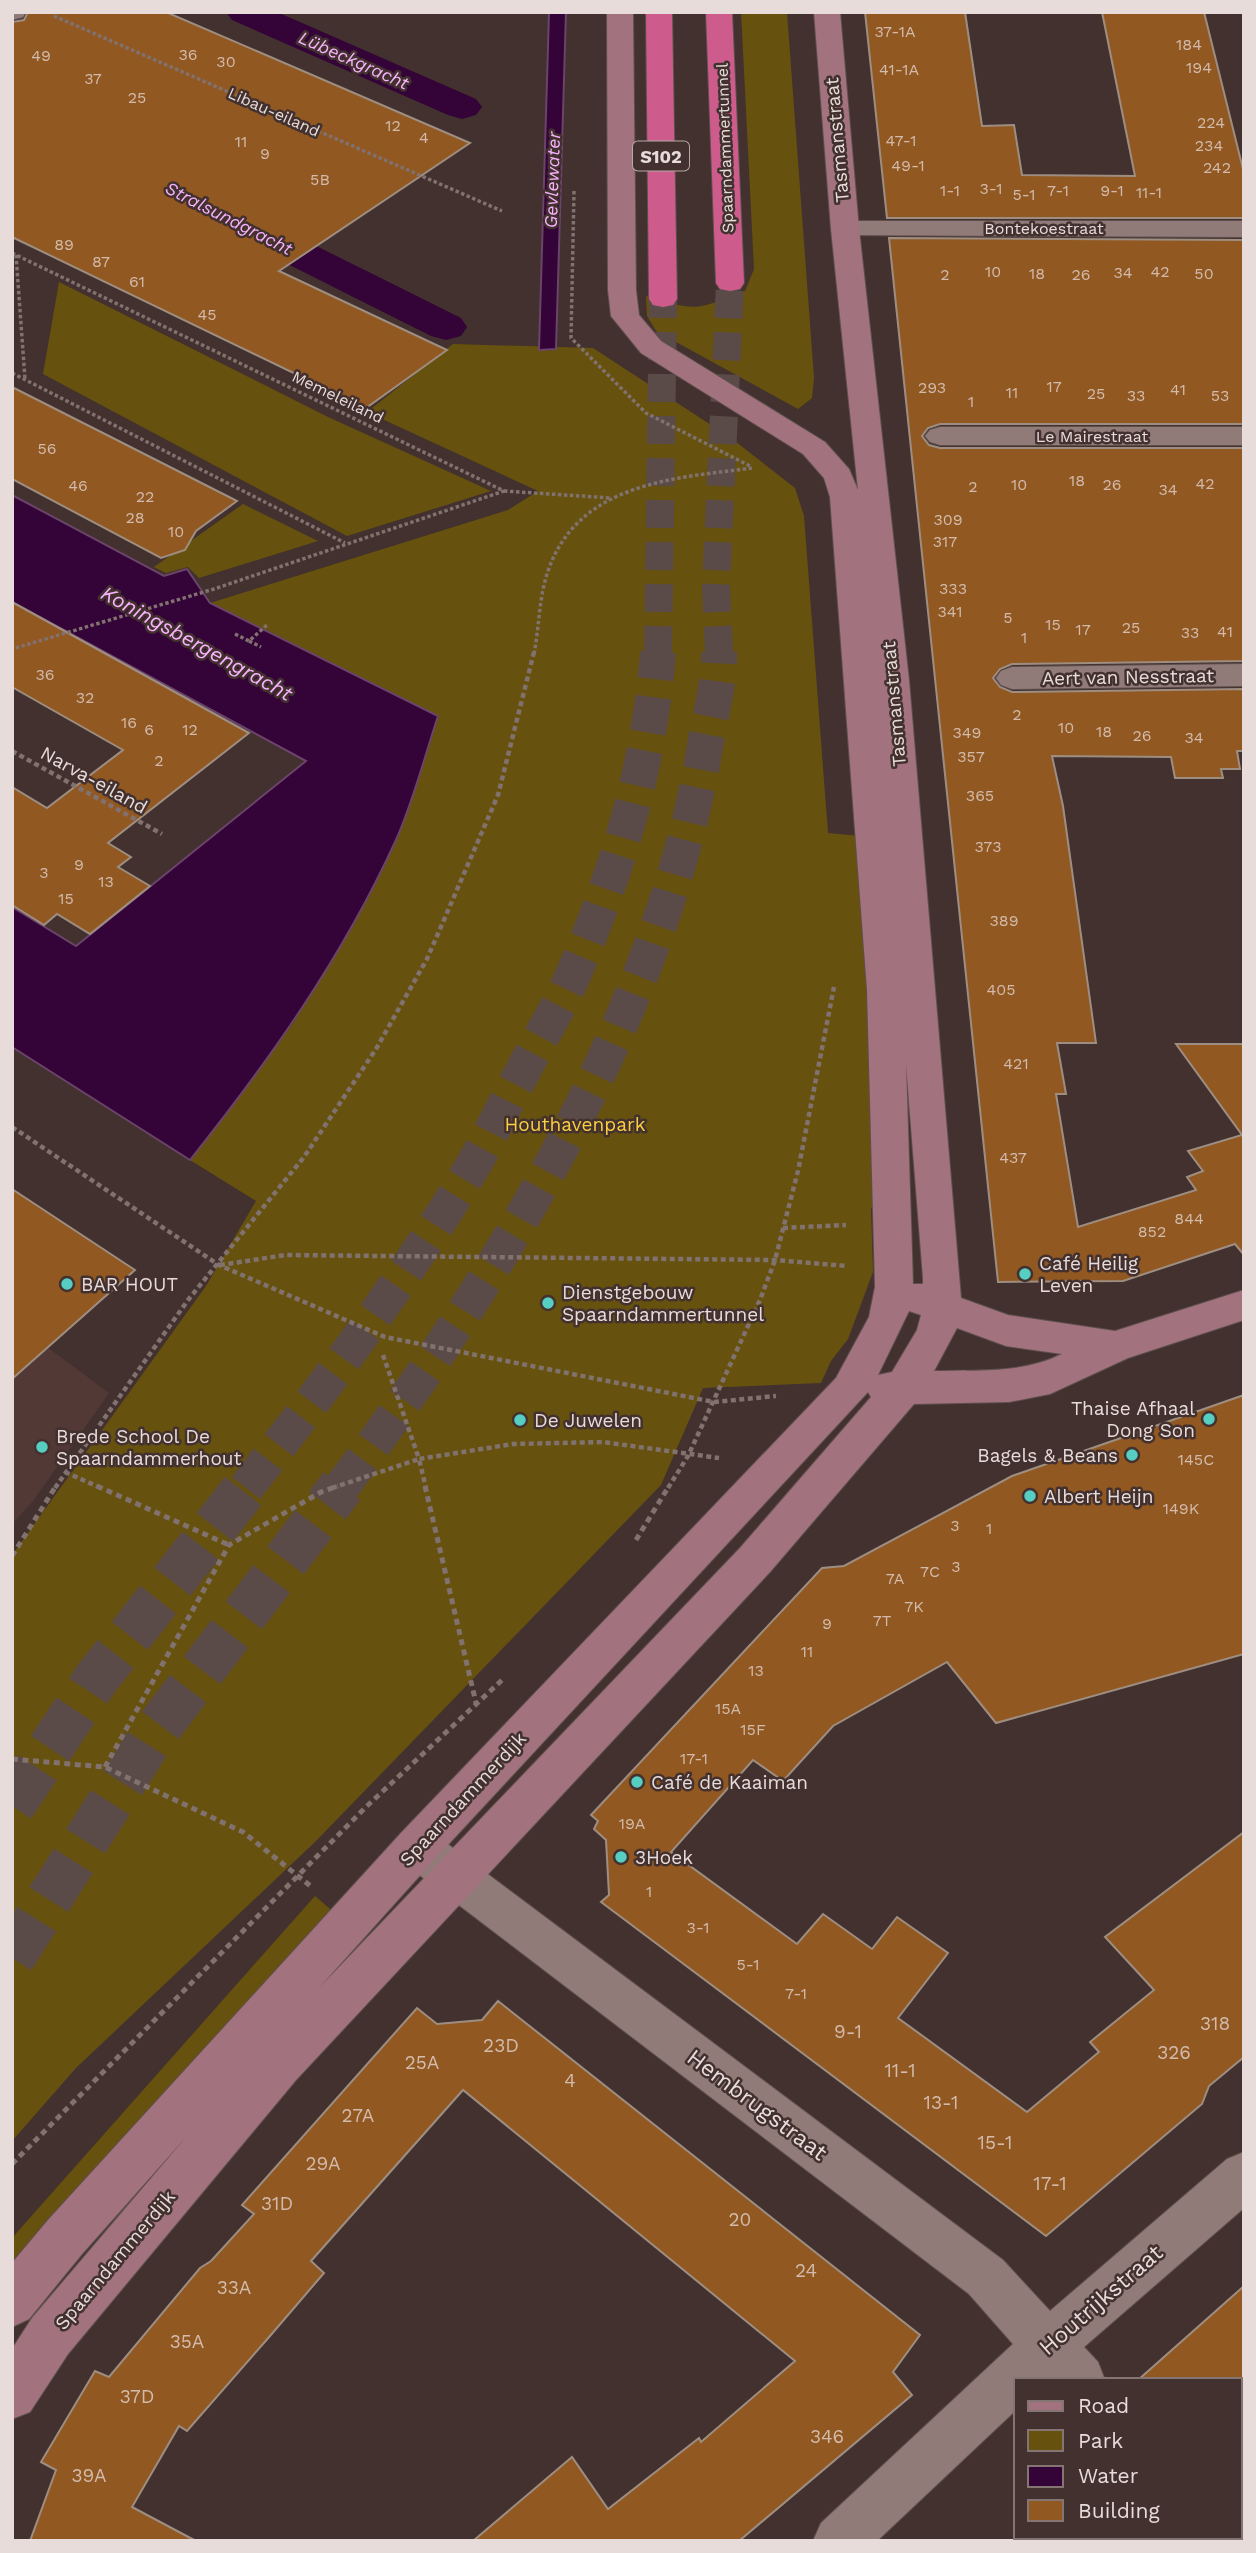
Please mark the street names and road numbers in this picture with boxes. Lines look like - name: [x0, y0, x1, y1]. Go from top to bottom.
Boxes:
- street label: Spaarndammertunnel: [713, 63, 737, 233]
- street label: Tasmanstraat: [820, 76, 854, 204]
- street label: Libau-eiland: [225, 83, 323, 141]
- road number: S102: [633, 141, 689, 170]
- street label: Bontekoestraat: [984, 219, 1104, 238]
- street label: Memeleiland: [289, 367, 387, 427]
- street label: Le Mairestraat: [1036, 427, 1148, 446]
- street label: Tasmanstraat: [877, 640, 911, 768]
- street label: Aert van Nesstraat: [1042, 664, 1214, 690]
- street label: Narva-eiland: [37, 741, 151, 819]
- street label: Spaarndammerdijk: [395, 1727, 531, 1871]
- street label: Hembrugstraat: [682, 2044, 833, 2167]
- street label: Spaarndammerdijk: [50, 2185, 180, 2334]
- street label: Houtrijkstraat: [1034, 2239, 1169, 2361]

